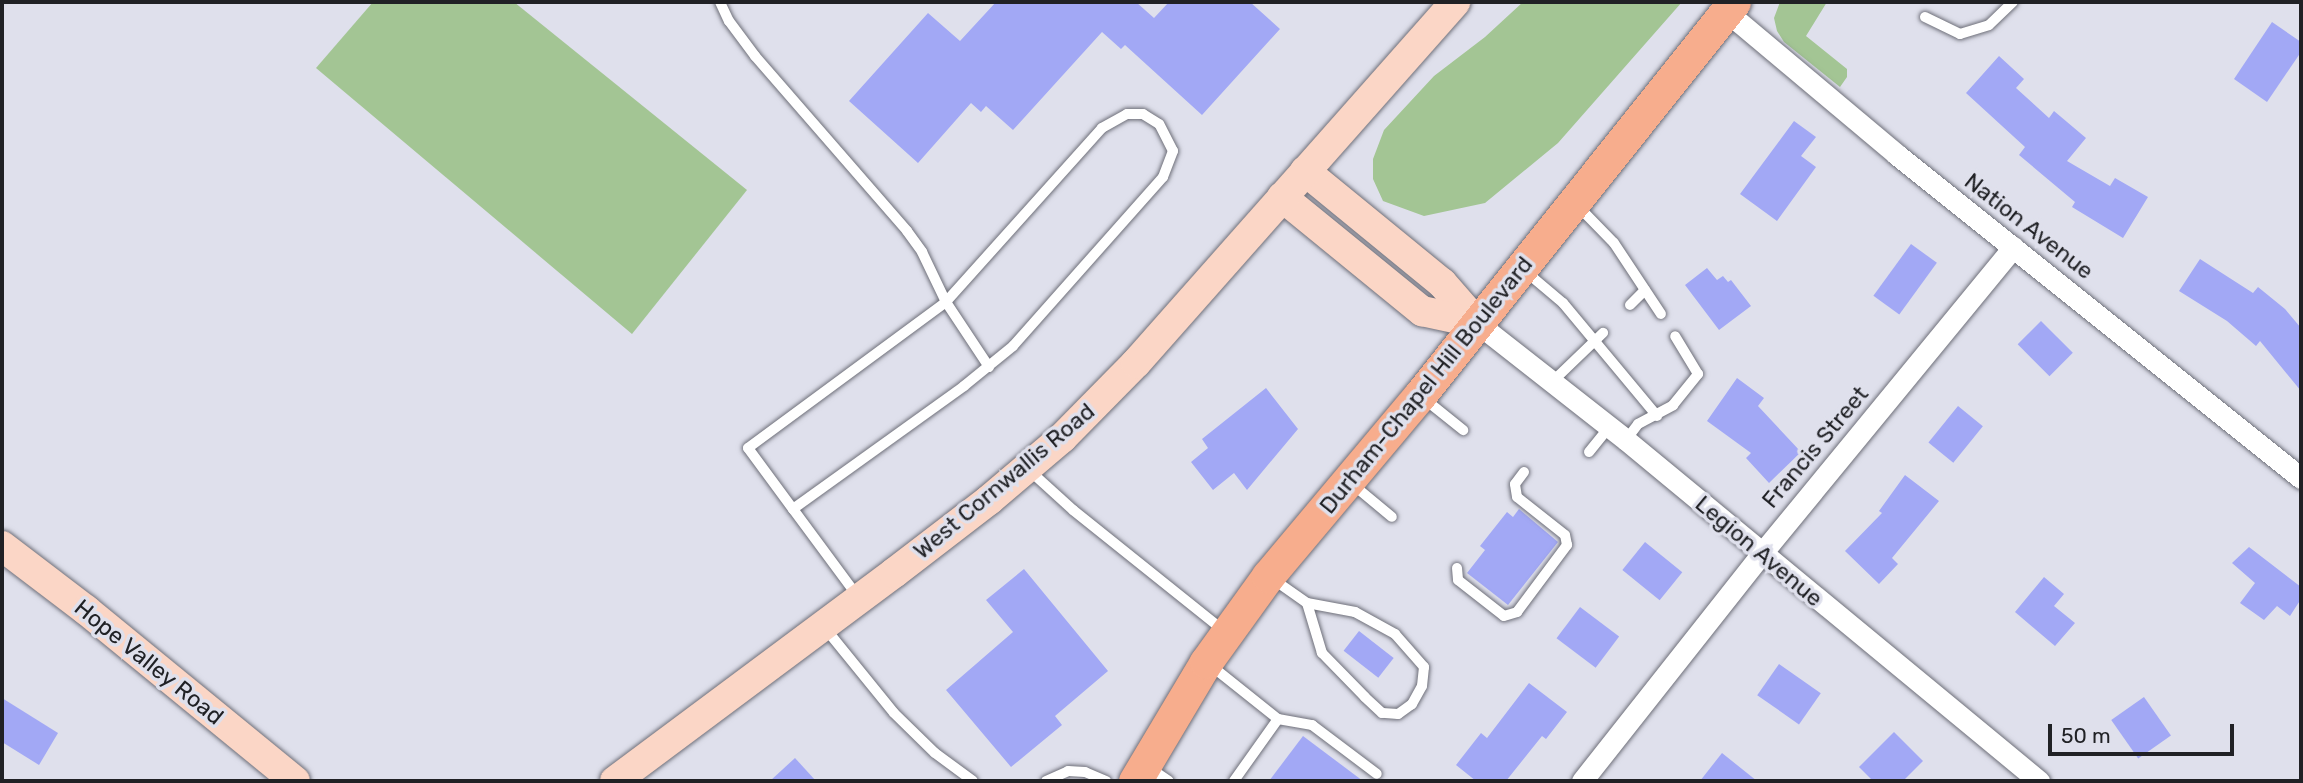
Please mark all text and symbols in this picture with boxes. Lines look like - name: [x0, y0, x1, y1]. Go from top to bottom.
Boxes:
- street label: Nation Avenue: [1959, 167, 2099, 285]
- street label: Durham-Chapel Hill Boulevard: [1314, 251, 1538, 519]
- street label: Francis Street: [1756, 381, 1874, 513]
- street label: West Cornwallis Road: [908, 397, 1100, 565]
- street label: Legion Avenue: [1690, 490, 1828, 612]
- street label: Hope Valley Road: [69, 593, 229, 731]
- scale bar: [2051, 710, 2236, 754]
- text: 50 m: [2061, 723, 2111, 748]

